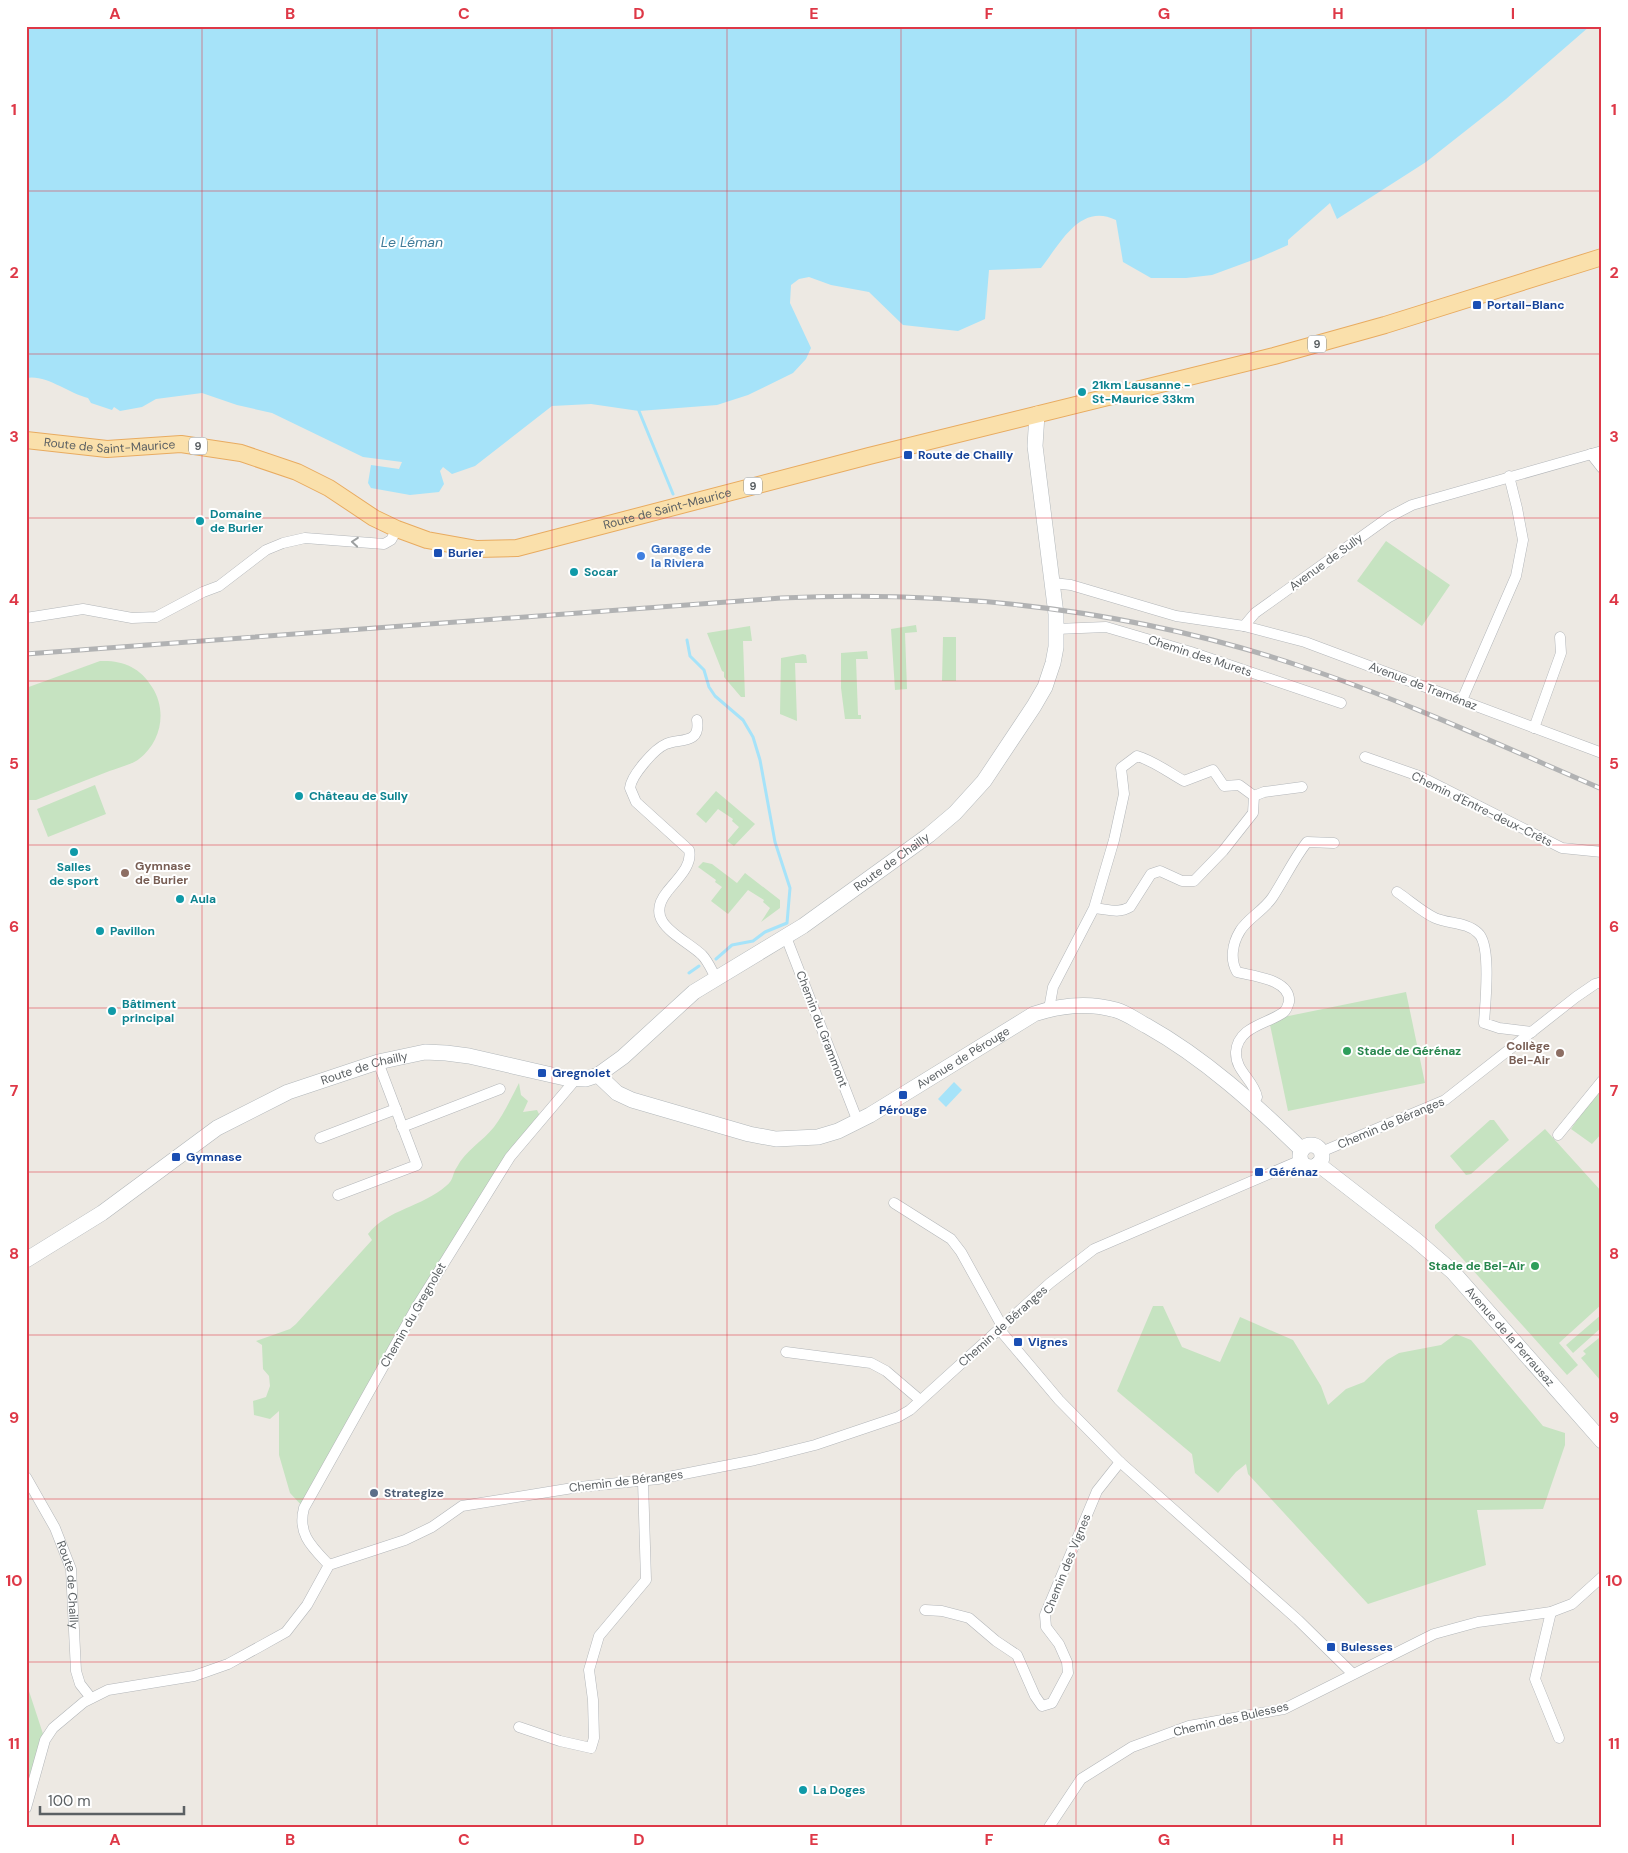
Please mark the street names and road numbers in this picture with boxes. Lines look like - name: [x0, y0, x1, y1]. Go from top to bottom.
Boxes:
- road number: 9: [1308, 336, 1326, 352]
- street label: Route de Saint-Maurice: [43, 434, 176, 457]
- road number: 9: [189, 438, 207, 454]
- road number: 9: [744, 478, 762, 494]
- street label: Route de Saint-Maurice: [601, 484, 733, 533]
- street label: Avenue de Sully: [1286, 530, 1366, 594]
- street label: Chemin des Murets: [1146, 632, 1254, 680]
- street label: Avenue de Traménaz: [1366, 658, 1480, 714]
- street label: Chemin d'Entre-deux-Crêts: [1409, 768, 1555, 850]
- street label: Route de Chailly: [850, 829, 933, 895]
- street label: Chemin du Grammont: [792, 968, 852, 1090]
- street label: Avenue de Pérouge: [913, 1023, 1013, 1092]
- street label: Route de Chailly: [319, 1048, 409, 1089]
- street label: Chemin de Béranges: [1335, 1093, 1447, 1153]
- street label: Chemin du Gregnolet: [376, 1260, 450, 1370]
- street label: Chemin de Béranges: [955, 1282, 1051, 1370]
- street label: Avenue de la Perrausaz: [1462, 1283, 1558, 1390]
- street label: Chemin de Béranges: [568, 1466, 684, 1496]
- street label: Chemin des Vignes: [1040, 1511, 1094, 1617]
- street label: Route de Chailly: [53, 1538, 82, 1630]
- street label: Chemin des Bulesses: [1172, 1698, 1290, 1740]

